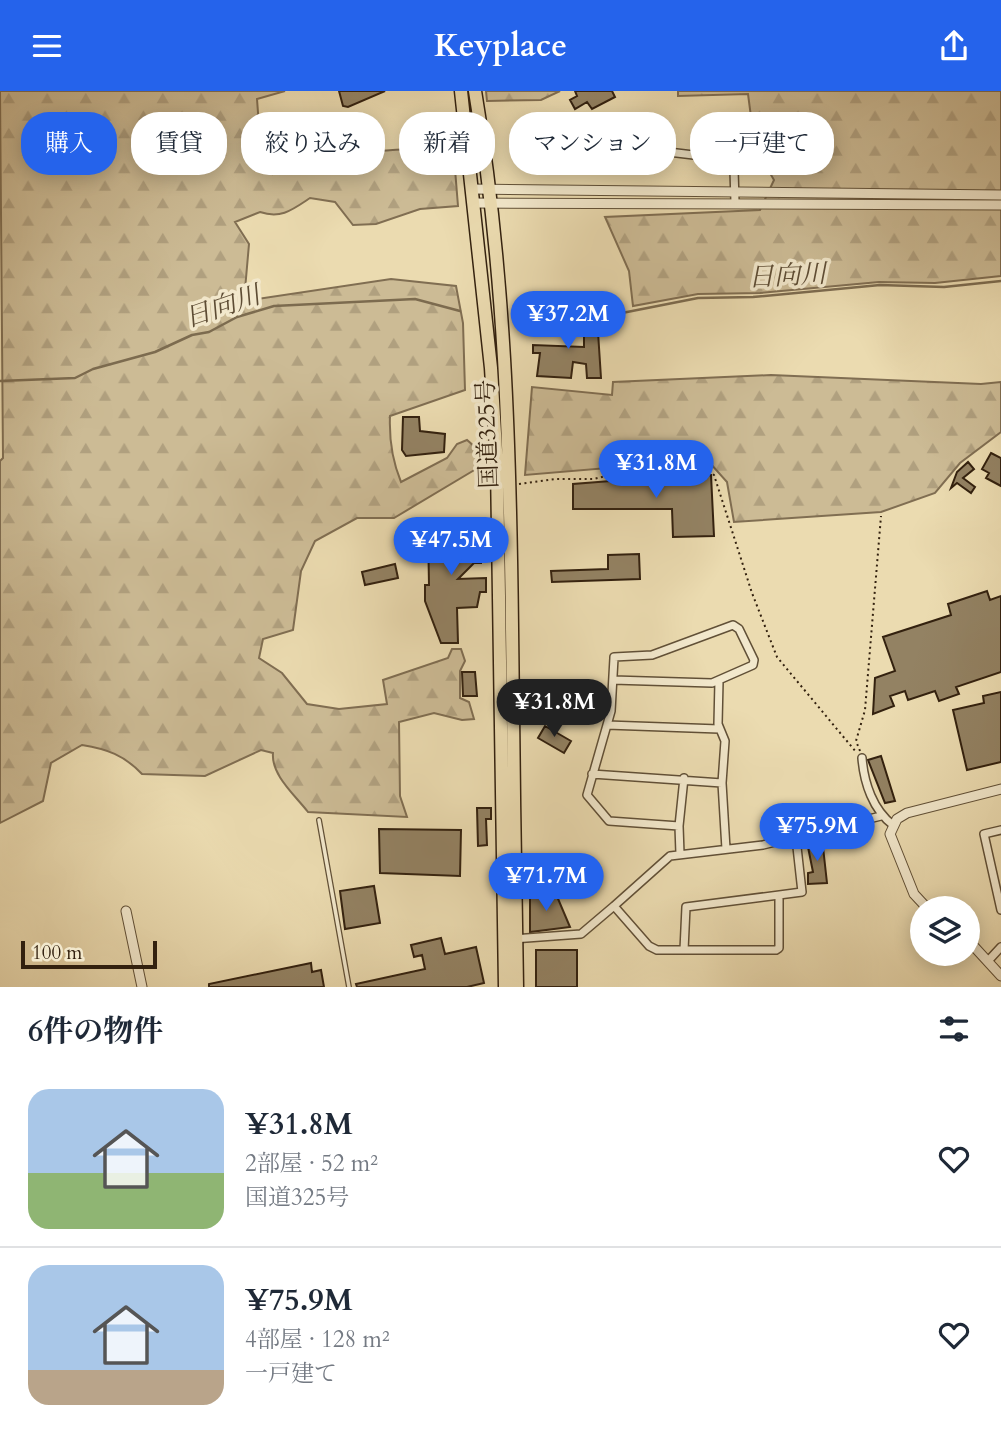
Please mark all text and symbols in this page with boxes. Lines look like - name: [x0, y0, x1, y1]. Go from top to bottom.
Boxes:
- text: Keyplace: [434, 24, 567, 68]
- icon: menu: [28, 27, 66, 65]
- icon: share: [935, 27, 973, 65]
- chip: 購入: [21, 112, 117, 175]
- chip: 賃貸: [131, 112, 227, 175]
- chip: 絞り込み: [241, 112, 385, 175]
- chip: 新着: [399, 112, 495, 175]
- chip: マンション: [509, 112, 676, 175]
- chip: 一戸建て: [690, 112, 834, 175]
- water label: 日向川: [747, 256, 830, 295]
- water label: 日向川: [180, 276, 268, 336]
- pin: ¥37.2M: [511, 292, 625, 351]
- text: ¥37.2M: [527, 298, 609, 329]
- street label: 国道325号: [469, 379, 506, 489]
- pin: ¥31.8M: [599, 441, 713, 500]
- text: ¥31.8M: [615, 447, 697, 478]
- pin: ¥47.5M: [394, 517, 508, 577]
- text: ¥47.5M: [410, 524, 492, 555]
- pin: ¥31.8M: [497, 679, 611, 739]
- text: ¥31.8M: [513, 686, 595, 717]
- pin: ¥75.9M: [760, 803, 874, 863]
- text: ¥75.9M: [776, 810, 858, 841]
- pin: ¥71.7M: [489, 853, 603, 913]
- text: ¥71.7M: [505, 860, 587, 891]
- map controls: [910, 896, 980, 966]
- button: layers: [910, 896, 980, 966]
- scale bar: [21, 938, 158, 970]
- text: 100 m: [32, 940, 82, 966]
- icon: filters: [935, 1010, 973, 1048]
- text: 6件の物件: [28, 1011, 163, 1052]
- text: ¥31.8M: [245, 1104, 353, 1145]
- icon: home: [84, 1117, 168, 1201]
- icon: heart: [935, 1140, 973, 1178]
- text: 2部屋 · 52 m²: [245, 1148, 378, 1179]
- text: 国道325号: [245, 1182, 349, 1213]
- text: ¥75.9M: [245, 1280, 353, 1321]
- icon: home: [84, 1293, 168, 1377]
- icon: heart: [935, 1316, 973, 1354]
- text: 4部屋 · 128 m²: [245, 1324, 390, 1355]
- text: 一戸建て: [245, 1358, 337, 1389]

